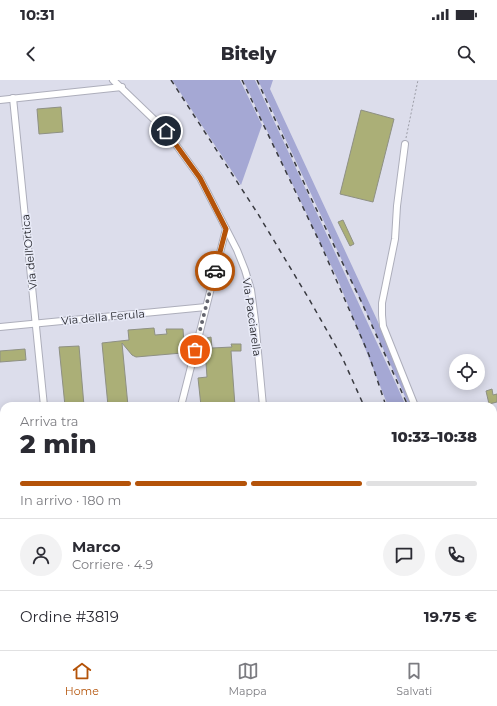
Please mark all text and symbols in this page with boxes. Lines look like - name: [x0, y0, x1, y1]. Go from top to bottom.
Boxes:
- text: 10:31: [20, 5, 55, 24]
- icon: back: [20, 43, 42, 65]
- text: Bitely: [221, 43, 276, 65]
- icon: search: [455, 43, 477, 65]
- pin: [149, 114, 183, 148]
- icon: home: [155, 120, 177, 142]
- street label: Via dell'Ortica: [18, 214, 40, 290]
- courier: [195, 251, 235, 291]
- icon: car: [204, 260, 226, 282]
- street label: Via Pacciarella: [240, 277, 264, 357]
- street label: Via della Ferula: [61, 306, 145, 328]
- pin: [178, 333, 212, 367]
- icon: bag: [184, 339, 206, 361]
- map controls: [449, 354, 485, 390]
- button: locate: [449, 354, 485, 390]
- text: Arriva tra: [20, 413, 79, 429]
- text: 10:33–10:38: [392, 427, 477, 446]
- text: 2 min: [20, 428, 97, 460]
- text: In arrivo · 180 m: [20, 492, 121, 508]
- button: person: [20, 534, 62, 576]
- button: chat: [383, 534, 425, 576]
- button: phone: [435, 534, 477, 576]
- text: Marco: [72, 537, 121, 556]
- text: Corriere · 4.9: [72, 556, 153, 572]
- text: Ordine #3819: [20, 607, 119, 626]
- text: 19.75 €: [424, 607, 477, 626]
- tab: Home: [65, 660, 99, 698]
- tab: Mappa: [228, 660, 267, 698]
- tab: Salvati: [396, 660, 432, 698]

